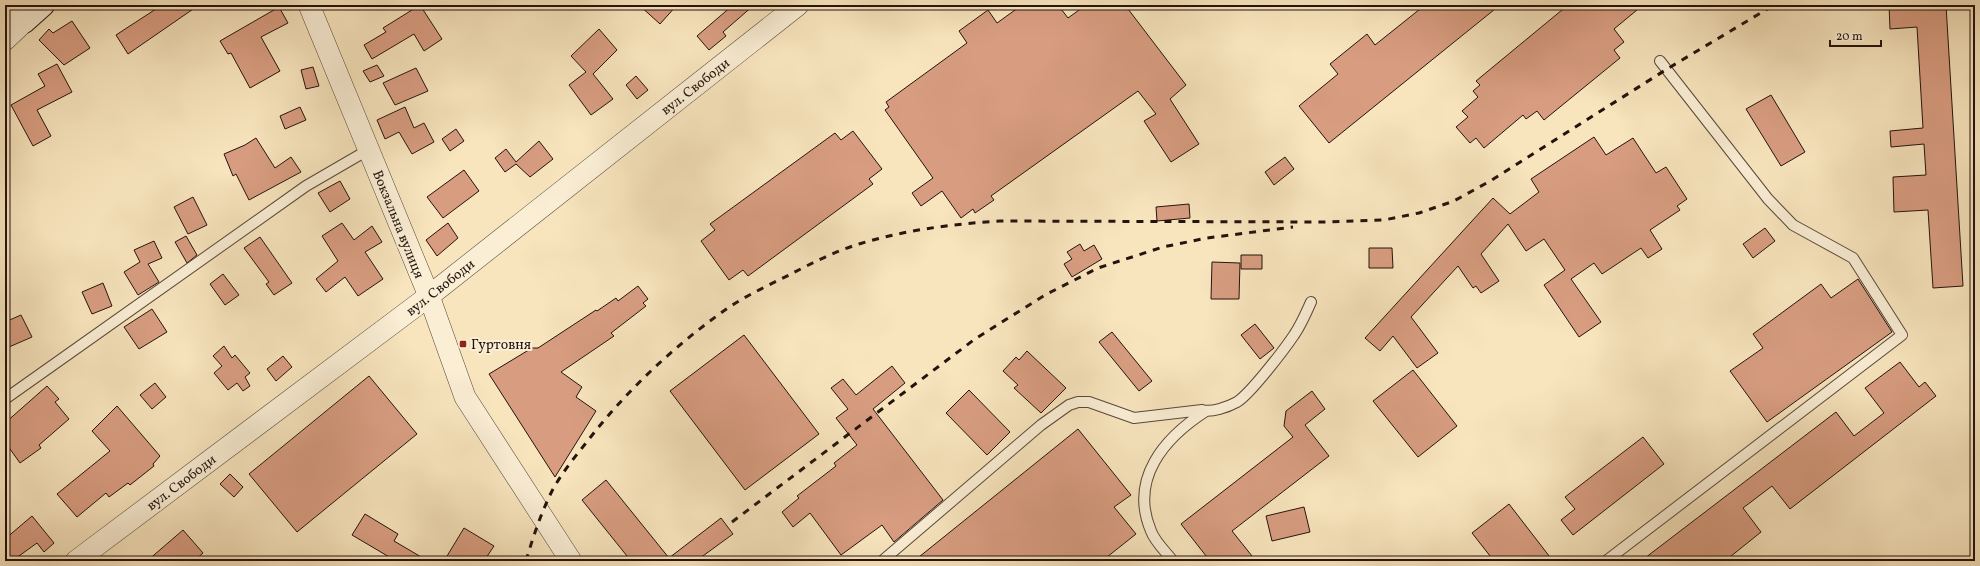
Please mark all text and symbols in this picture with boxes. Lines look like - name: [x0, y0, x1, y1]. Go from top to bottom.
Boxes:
- scale bar: [1830, 22, 1881, 48]
- text: 20 m: [1836, 29, 1863, 45]
- street label: вул. Свободи: [658, 54, 735, 120]
- street label: Вокзальна вулиця: [367, 168, 428, 282]
- street label: вул. Свободи: [403, 255, 480, 321]
- place label: Гуртовня: [471, 336, 531, 355]
- marker: Гуртовня: [458, 339, 468, 349]
- street label: вул. Свободи: [143, 451, 221, 516]

